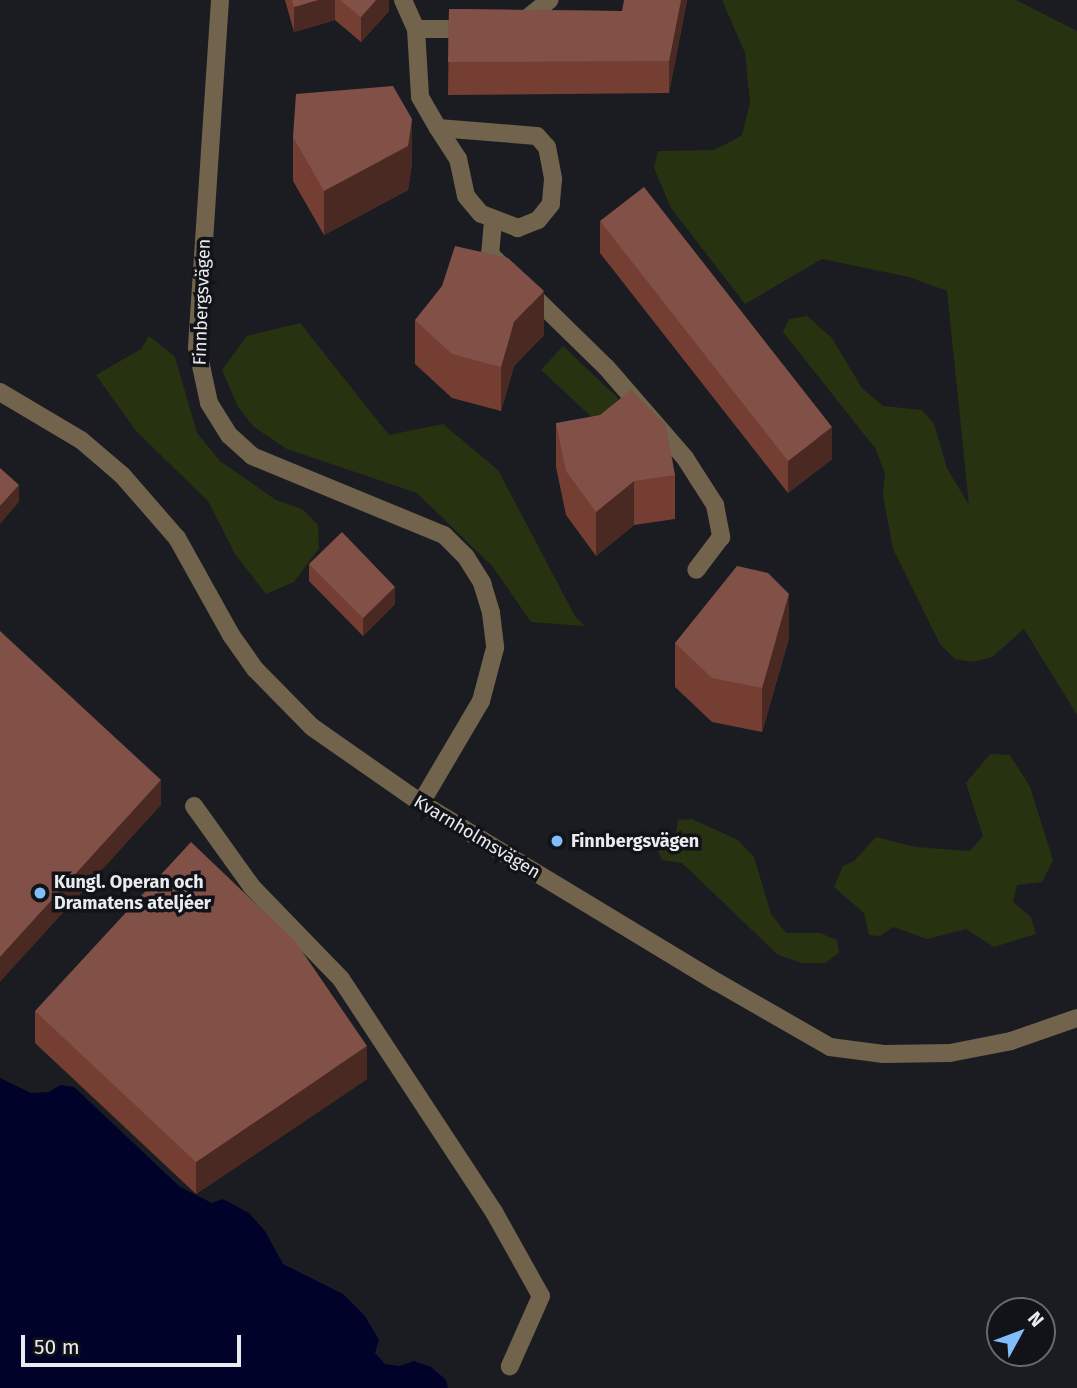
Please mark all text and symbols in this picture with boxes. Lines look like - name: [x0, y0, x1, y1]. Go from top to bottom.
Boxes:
- street label: Finnbergsvägen: [189, 238, 215, 366]
- street label: Kvarnholmsvägen: [410, 791, 544, 883]
- place label: Finnbergsvägen: [571, 830, 699, 852]
- marker: Finnbergsvägen: [549, 833, 565, 849]
- place label: Kungl. Operan och Dramatens ateljéer: [54, 872, 211, 914]
- marker: Kungl. Operan och Dramatens ateljéer: [32, 885, 48, 901]
- north arrow: [986, 1297, 1056, 1367]
- text: N: [1023, 1307, 1049, 1332]
- scale bar: [24, 1322, 245, 1366]
- text: 50 m: [34, 1334, 80, 1360]

